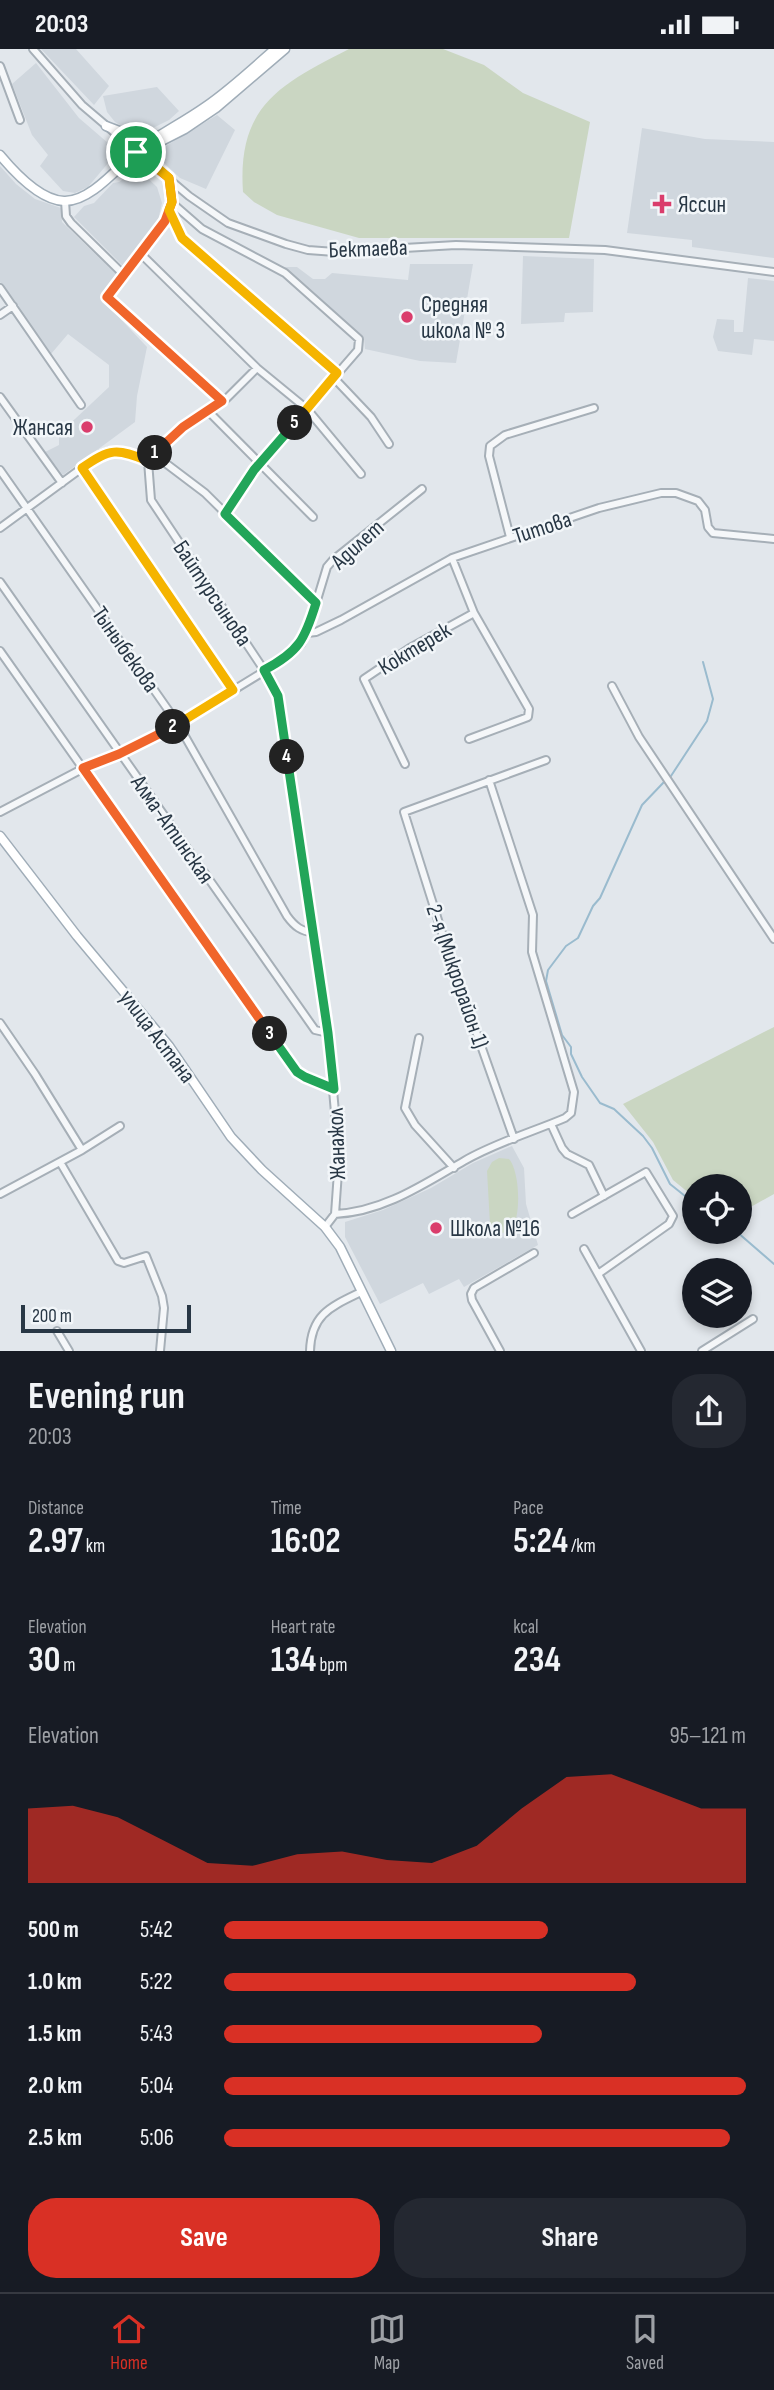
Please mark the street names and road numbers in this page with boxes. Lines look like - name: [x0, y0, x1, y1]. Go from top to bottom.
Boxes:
- street label: Бектаева: [328, 234, 408, 264]
- street label: Титова: [509, 505, 575, 551]
- street label: Адилет: [325, 514, 390, 576]
- street label: Байтурсынова: [167, 535, 258, 652]
- street label: Тыныбекова: [85, 601, 165, 698]
- street label: Коктерек: [373, 616, 456, 681]
- street label: Алма-Атинская: [124, 769, 220, 889]
- street label: 2-я (Микрорайон 1): [419, 901, 495, 1052]
- street label: улица Астана: [113, 984, 201, 1089]
- street label: Жанажол: [322, 1106, 352, 1181]

